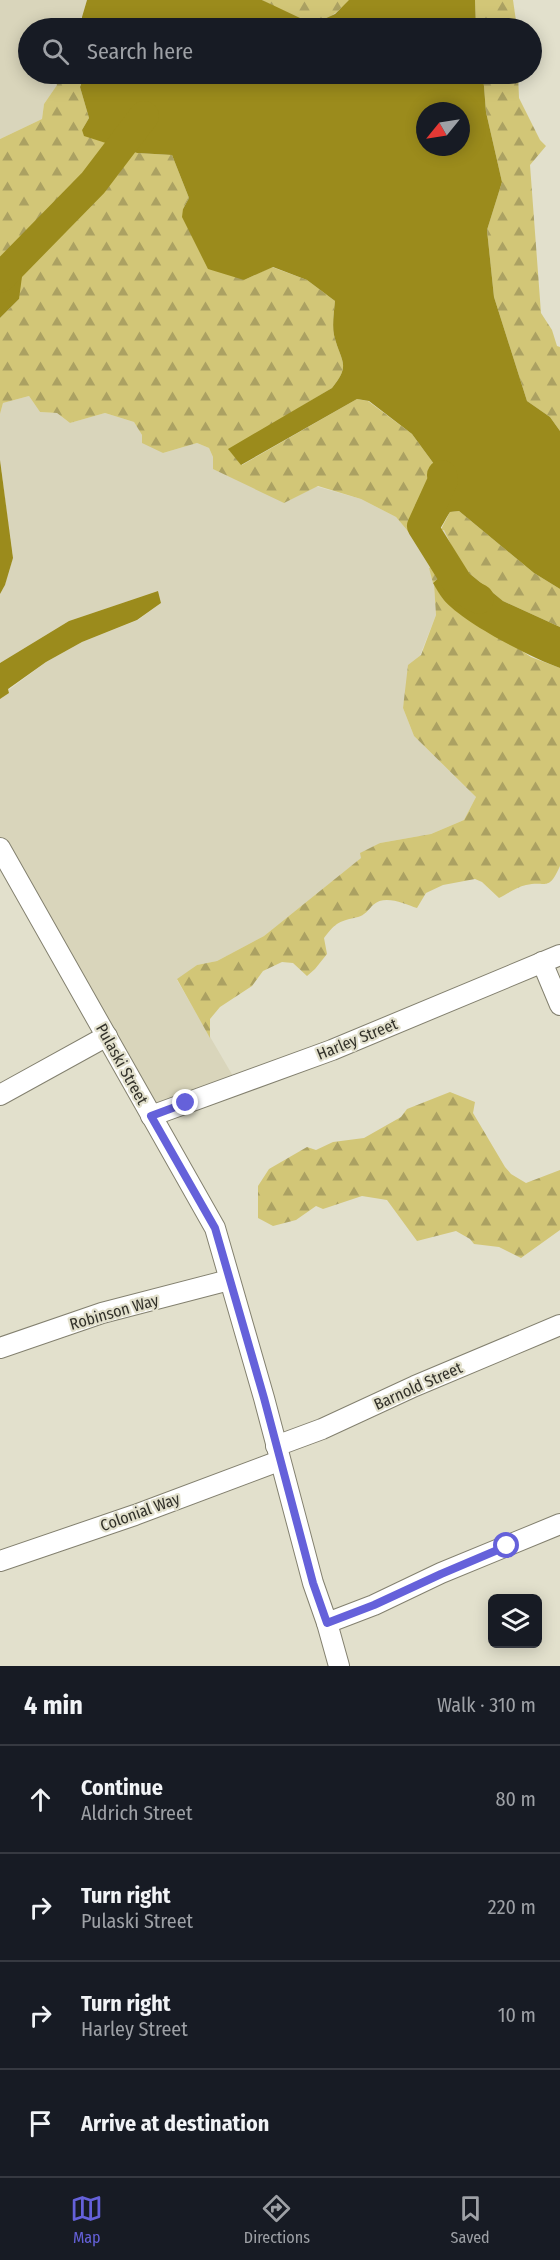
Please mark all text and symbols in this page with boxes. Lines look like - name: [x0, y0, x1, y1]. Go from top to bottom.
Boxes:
- search box: [18, 18, 542, 84]
- icon: search: [39, 35, 72, 68]
- text: Search here: [87, 38, 193, 65]
- north arrow: [416, 102, 470, 156]
- street label: Harley Street: [314, 1014, 401, 1064]
- street label: Pulaski Street: [92, 1020, 152, 1108]
- route end: [172, 1089, 198, 1115]
- street label: Robinson Way: [67, 1290, 161, 1334]
- street label: Barnold Street: [371, 1358, 466, 1414]
- street label: Colonial Way: [98, 1489, 183, 1535]
- route start: [493, 1532, 519, 1558]
- map controls: [488, 1594, 542, 1648]
- button: layers: [488, 1594, 542, 1648]
- text: 4 min: [24, 1690, 83, 1721]
- text: Walk · 310 m: [437, 1693, 536, 1717]
- text: Continue: [81, 1774, 163, 1801]
- icon: ahead: [24, 1783, 57, 1816]
- text: 80 m: [496, 1787, 536, 1811]
- text: Aldrich Street: [81, 1801, 192, 1825]
- text: Turn right: [81, 1882, 170, 1909]
- icon: right: [24, 1891, 57, 1924]
- text: 220 m: [488, 1895, 536, 1919]
- text: Pulaski Street: [81, 1909, 193, 1933]
- text: Turn right: [81, 1990, 170, 2017]
- icon: right: [24, 1999, 57, 2032]
- text: 10 m: [498, 2003, 536, 2027]
- text: Harley Street: [81, 2017, 188, 2041]
- icon: arrive: [24, 2107, 57, 2140]
- text: Arrive at destination: [81, 2110, 269, 2137]
- tab: Map: [70, 2192, 103, 2247]
- tab: Directions: [244, 2192, 310, 2247]
- tab: Saved: [451, 2192, 490, 2247]

